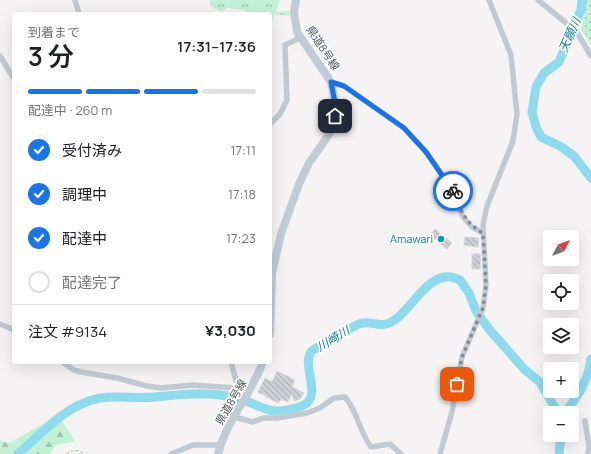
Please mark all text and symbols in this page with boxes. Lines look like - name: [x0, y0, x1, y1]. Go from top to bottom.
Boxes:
- water label: 天願川: [554, 13, 585, 55]
- text: 到着まで: [28, 23, 80, 41]
- street label: 県道8号線: [303, 23, 343, 73]
- text: 17:31–17:36: [177, 36, 256, 57]
- text: 3 分: [28, 38, 74, 74]
- pin: [318, 99, 352, 133]
- text: 配達中 · 260 m: [28, 101, 112, 119]
- icon: home: [324, 105, 346, 127]
- icon: check: [28, 139, 50, 161]
- text: 受付済み: [62, 140, 122, 161]
- text: 17:11: [230, 141, 256, 159]
- courier: [433, 171, 473, 211]
- icon: bike: [442, 180, 464, 202]
- icon: check: [28, 183, 50, 205]
- text: 調理中: [62, 184, 107, 205]
- text: 17:18: [228, 185, 256, 203]
- icon: check: [28, 227, 50, 249]
- text: 配達中: [62, 228, 107, 249]
- text: 17:23: [226, 229, 256, 247]
- north arrow: [543, 230, 579, 266]
- map controls: [543, 230, 579, 442]
- place label: Amawari: [390, 231, 433, 246]
- marker: Amawari: [436, 234, 446, 244]
- text: 配達完了: [62, 272, 122, 293]
- button: locate: [543, 274, 579, 310]
- button: layers: [543, 318, 579, 354]
- text: ¥3,030: [205, 320, 256, 341]
- text: 注文 #9134: [28, 321, 107, 342]
- water label: 川崎川: [313, 321, 354, 355]
- button: +: [543, 362, 579, 398]
- pin: [440, 367, 474, 401]
- icon: bag: [446, 373, 468, 395]
- street label: 県道8号線: [211, 376, 250, 427]
- button: −: [543, 406, 579, 442]

